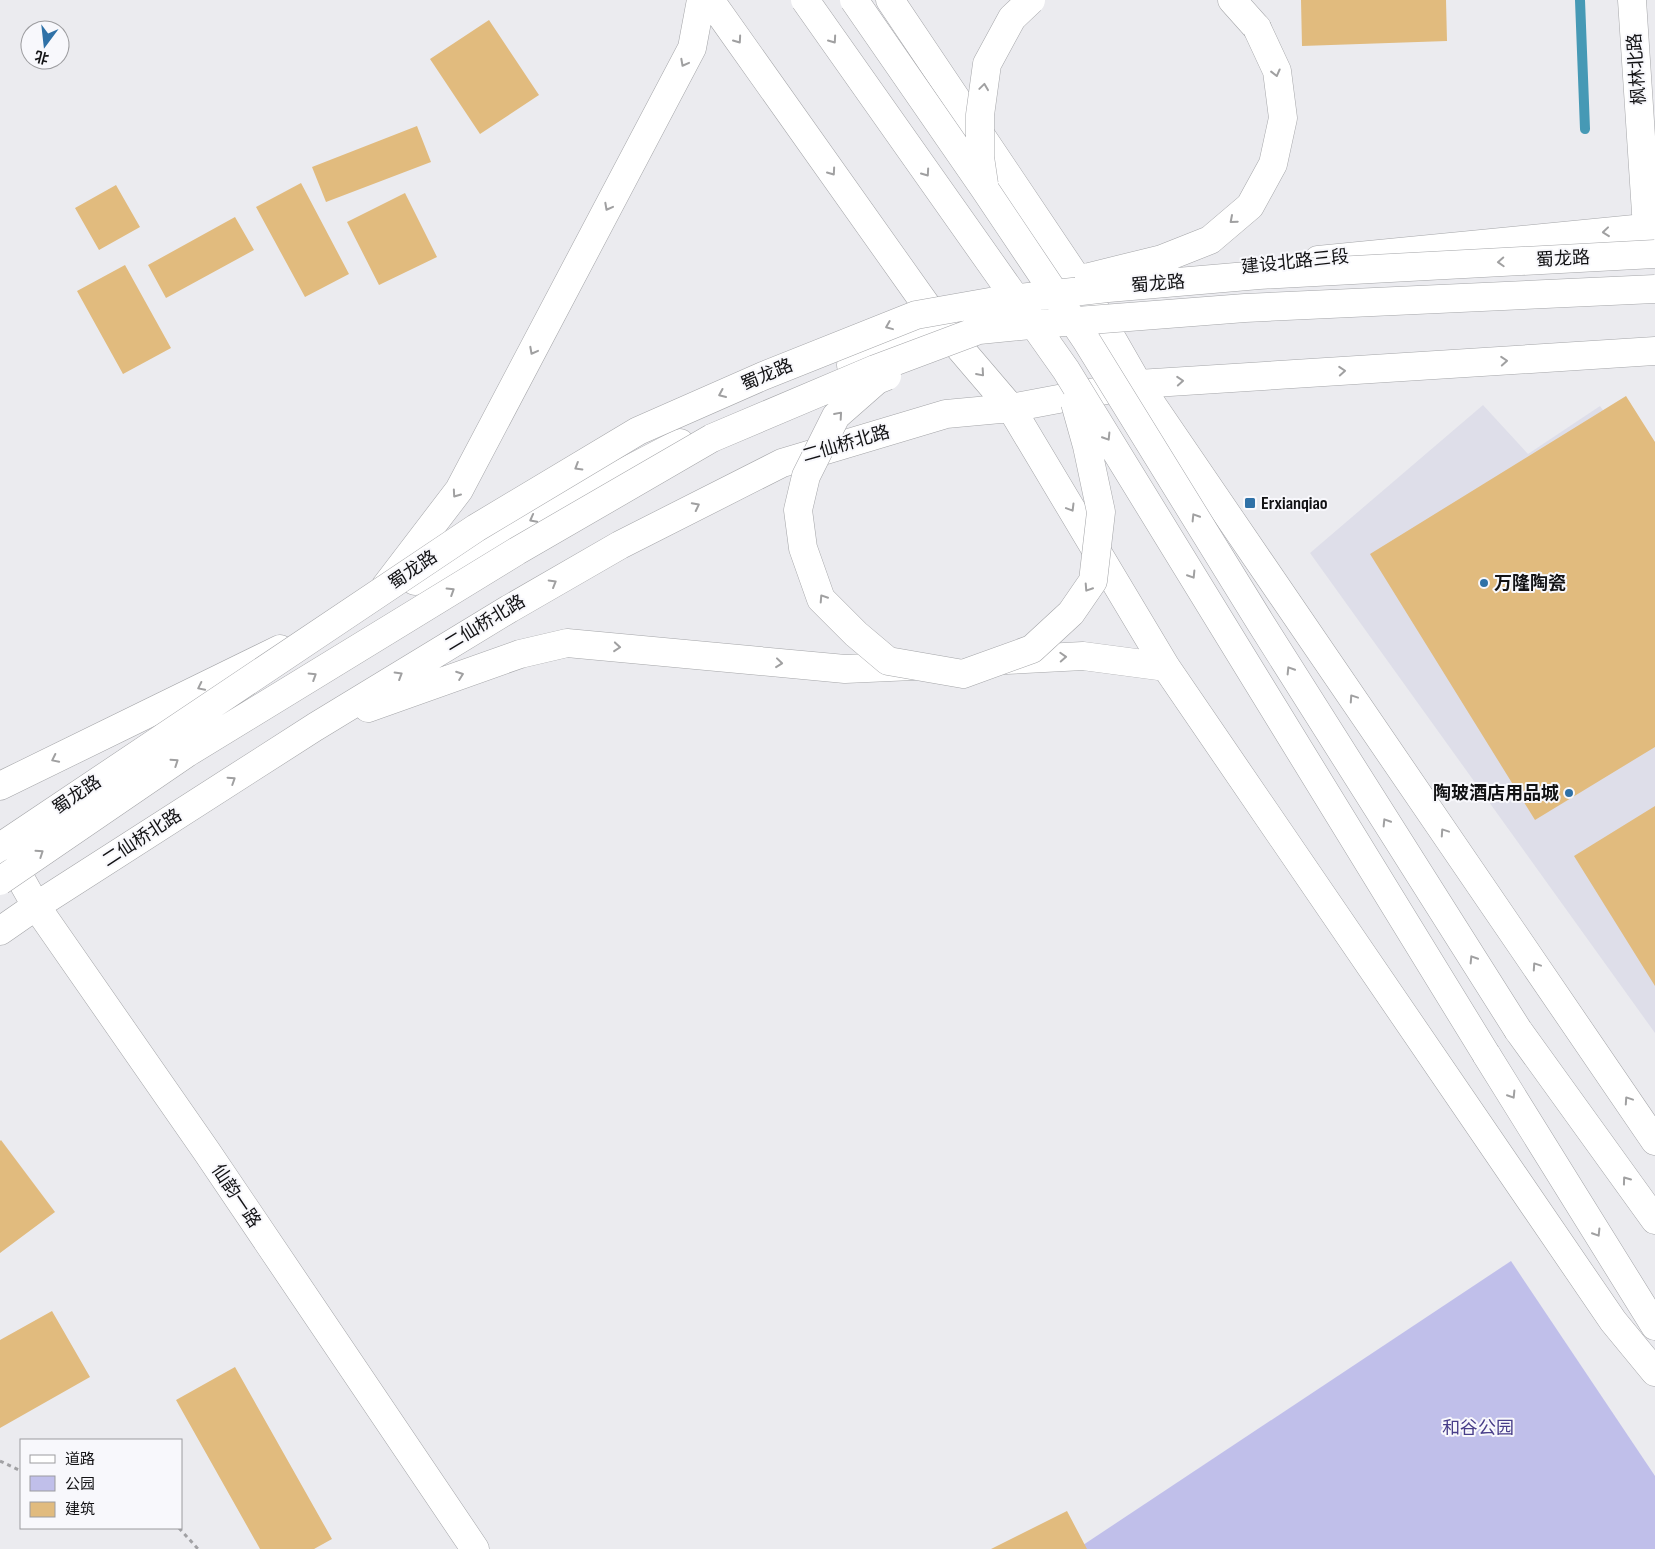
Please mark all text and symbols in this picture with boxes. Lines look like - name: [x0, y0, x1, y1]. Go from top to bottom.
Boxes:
- north arrow: [20, 20, 70, 70]
- street label: 枫林北路: [1624, 32, 1650, 106]
- one-way arrow: [732, 34, 741, 44]
- one-way arrow: [827, 34, 836, 44]
- text: 北: [33, 47, 51, 67]
- one-way arrow: [680, 58, 690, 67]
- one-way arrow: [1270, 68, 1281, 77]
- one-way arrow: [978, 83, 989, 91]
- one-way arrow: [826, 167, 835, 176]
- one-way arrow: [920, 167, 929, 177]
- one-way arrow: [605, 202, 615, 211]
- one-way arrow: [1230, 214, 1239, 223]
- one-way arrow: [1602, 226, 1610, 237]
- street label: 建设北路三段: [1240, 246, 1350, 278]
- street label: 蜀龙路: [1535, 247, 1591, 271]
- one-way arrow: [1497, 257, 1505, 268]
- street label: 蜀龙路: [1130, 271, 1186, 297]
- one-way arrow: [885, 319, 894, 330]
- one-way arrow: [529, 346, 539, 355]
- street label: 蜀龙路: [738, 355, 796, 395]
- one-way arrow: [1501, 355, 1509, 366]
- one-way arrow: [1338, 366, 1346, 377]
- one-way arrow: [976, 367, 984, 376]
- one-way arrow: [1176, 376, 1184, 387]
- one-way arrow: [718, 387, 727, 398]
- one-way arrow: [833, 411, 842, 420]
- street label: 二仙桥北路: [800, 422, 892, 466]
- one-way arrow: [1100, 432, 1110, 441]
- one-way arrow: [574, 460, 583, 470]
- one-way arrow: [453, 488, 462, 498]
- place label: Erxianqiao: [1261, 493, 1328, 514]
- marker: Erxianqiao: [1243, 496, 1257, 510]
- one-way arrow: [691, 502, 700, 512]
- one-way arrow: [1064, 502, 1074, 511]
- one-way arrow: [529, 513, 538, 523]
- one-way arrow: [1192, 513, 1202, 522]
- street label: 蜀龙路: [385, 546, 441, 594]
- one-way arrow: [1185, 570, 1195, 579]
- place label: 万隆陶瓷: [1494, 573, 1566, 594]
- marker: 万隆陶瓷: [1478, 577, 1490, 589]
- one-way arrow: [548, 579, 557, 589]
- one-way arrow: [1085, 582, 1094, 591]
- one-way arrow: [446, 588, 455, 598]
- street label: 二仙桥北路: [441, 591, 529, 655]
- one-way arrow: [820, 594, 830, 603]
- one-way arrow: [613, 642, 621, 653]
- one-way arrow: [1059, 651, 1067, 662]
- one-way arrow: [775, 657, 783, 668]
- one-way arrow: [1287, 666, 1296, 676]
- one-way arrow: [455, 671, 463, 681]
- one-way arrow: [393, 672, 402, 682]
- one-way arrow: [307, 673, 316, 683]
- one-way arrow: [197, 681, 206, 692]
- one-way arrow: [1350, 694, 1359, 703]
- one-way arrow: [52, 753, 61, 763]
- one-way arrow: [169, 759, 178, 768]
- street label: 蜀龙路: [49, 771, 105, 819]
- one-way arrow: [226, 777, 235, 787]
- place label: 陶玻酒店用品城: [1433, 783, 1559, 804]
- marker: 陶玻酒店用品城: [1563, 787, 1575, 799]
- street label: 二仙桥北路: [99, 805, 185, 871]
- one-way arrow: [1383, 819, 1393, 828]
- one-way arrow: [1441, 828, 1450, 838]
- one-way arrow: [35, 850, 44, 859]
- one-way arrow: [1470, 956, 1479, 965]
- one-way arrow: [1533, 962, 1542, 972]
- one-way arrow: [1505, 1090, 1515, 1099]
- one-way arrow: [1624, 1097, 1634, 1106]
- street label: 仙韵一路: [207, 1160, 265, 1232]
- one-way arrow: [1624, 1177, 1632, 1186]
- one-way arrow: [1591, 1228, 1601, 1237]
- park label: 和谷公园: [1442, 1418, 1514, 1439]
- legend: [20, 1439, 182, 1529]
- text: 道路: [65, 1450, 95, 1469]
- text: 公园: [65, 1475, 95, 1494]
- text: 建筑: [65, 1500, 95, 1519]

